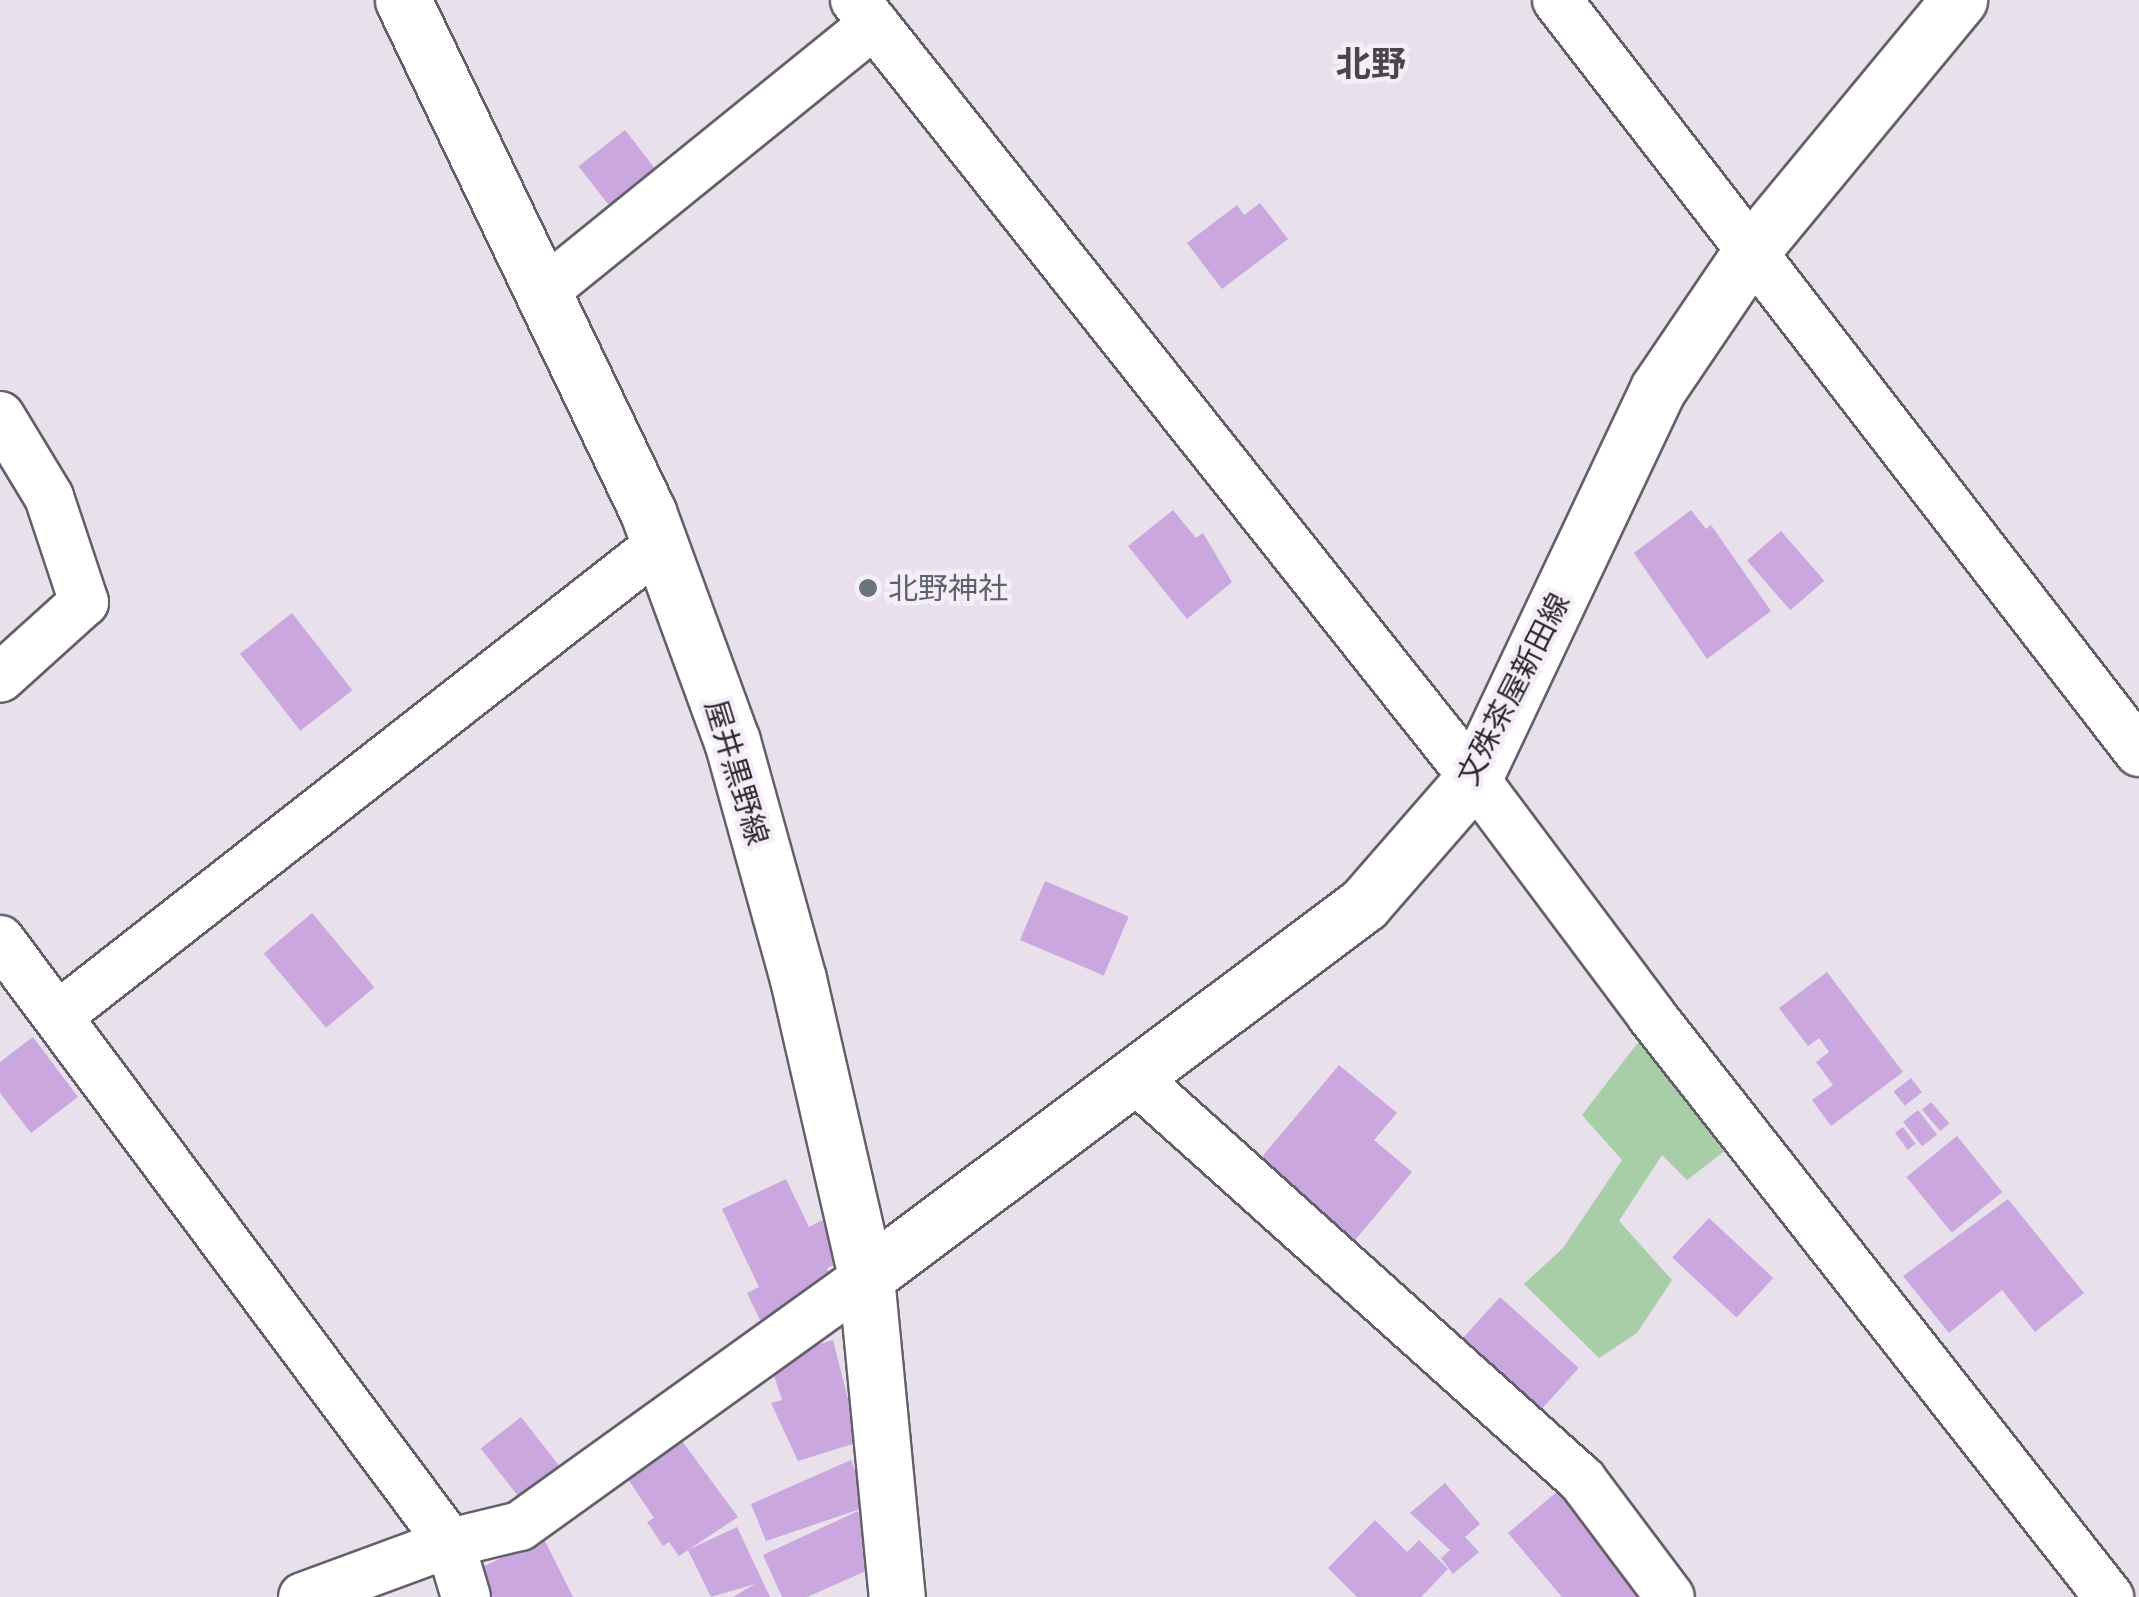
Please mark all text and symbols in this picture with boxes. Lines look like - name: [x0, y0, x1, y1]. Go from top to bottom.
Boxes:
- district label: 北野: [1336, 42, 1406, 84]
- place label: 北野神社: [888, 570, 1008, 606]
- marker: 北野神社: [857, 577, 879, 599]
- street label: 文殊茶屋新田線: [1449, 587, 1577, 791]
- street label: 屋井黒野線: [698, 695, 776, 849]

